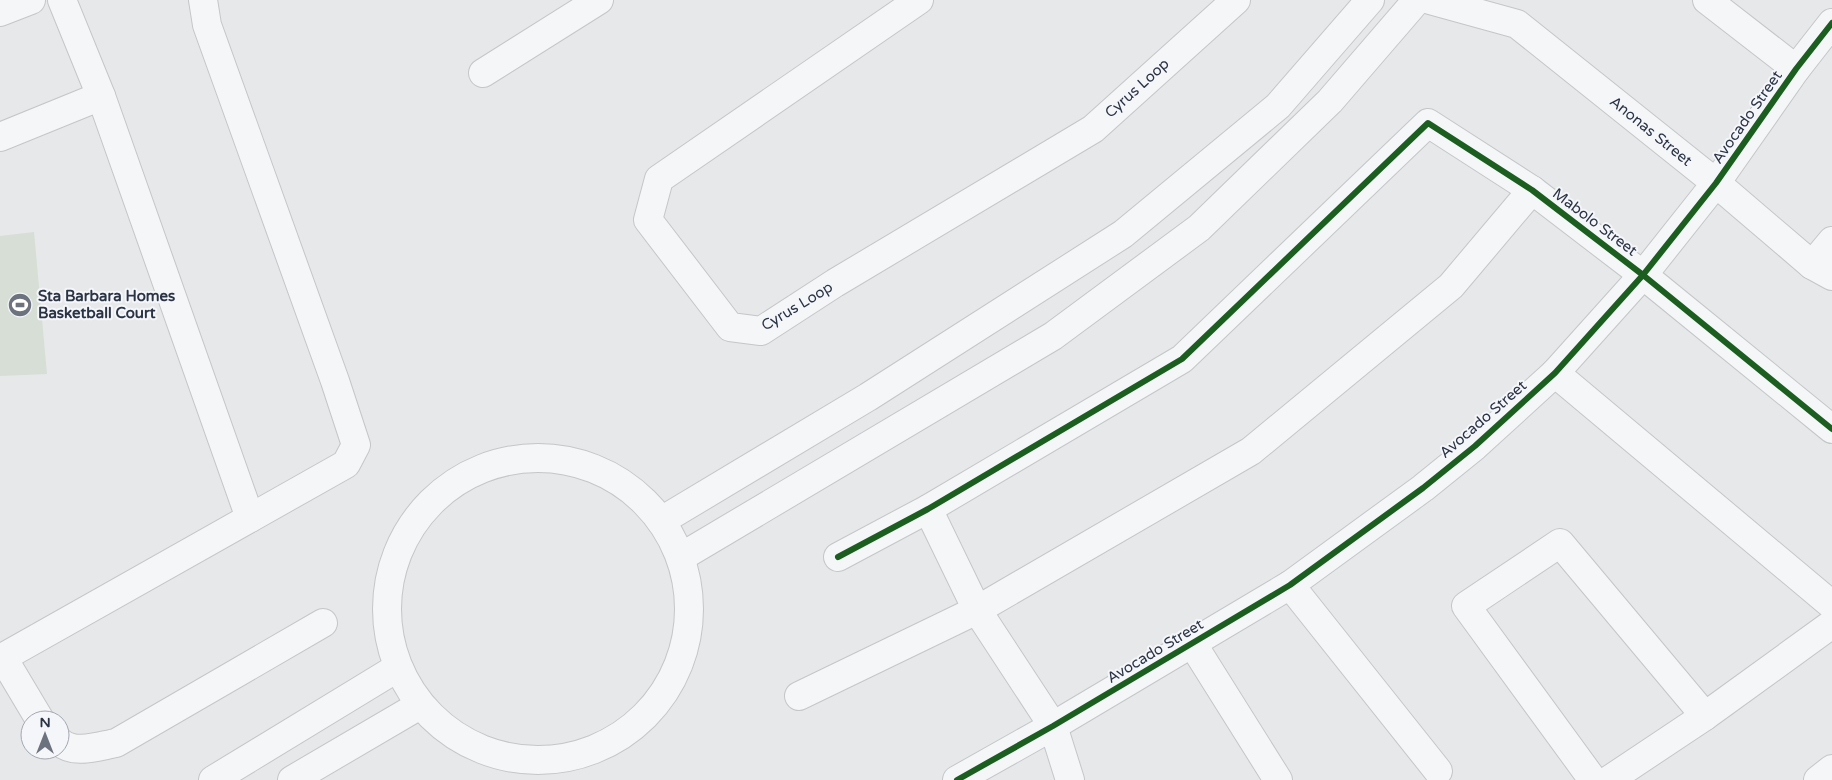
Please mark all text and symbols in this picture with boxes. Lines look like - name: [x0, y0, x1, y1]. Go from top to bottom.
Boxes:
- street label: Cyrus Loop: [1101, 55, 1173, 121]
- street label: Avocado Street: [1708, 67, 1786, 167]
- street label: Anonas Street: [1606, 92, 1696, 170]
- street label: Mabolo Street: [1549, 184, 1641, 260]
- street label: Cyrus Loop: [758, 278, 836, 334]
- place label: Sta Barbara Homes Basketball Court: [38, 287, 175, 322]
- sports icon: Sta Barbara Homes Basketball Court: [7, 292, 33, 318]
- street label: Avocado Street: [1436, 376, 1530, 462]
- street label: Avocado Street: [1103, 615, 1207, 687]
- north arrow: [20, 710, 70, 760]
- text: N: [39, 714, 51, 731]

